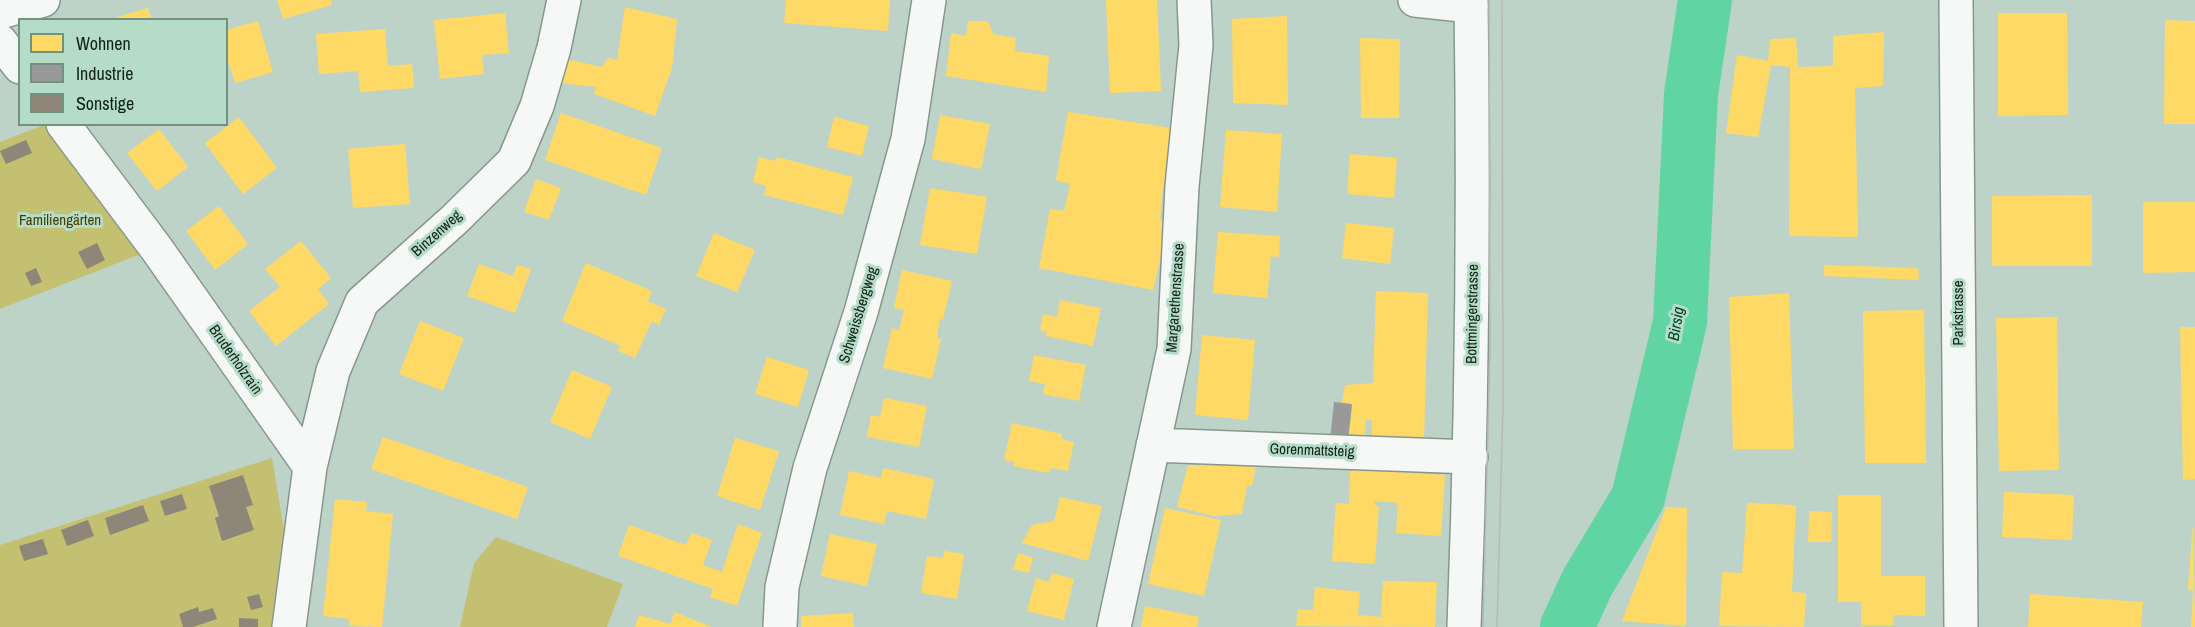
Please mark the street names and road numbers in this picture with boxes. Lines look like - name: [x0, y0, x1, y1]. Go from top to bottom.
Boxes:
- street label: Binzenweg: [408, 207, 466, 261]
- street label: Margarethenstrasse: [1163, 243, 1189, 353]
- street label: Bottmingerstrasse: [1463, 264, 1483, 364]
- street label: Schweissbergweg: [836, 265, 882, 365]
- street label: Parkstrasse: [1950, 281, 1968, 345]
- street label: Bruderholzrain: [204, 322, 266, 398]
- street label: Gorenmattsteig: [1269, 441, 1355, 461]

